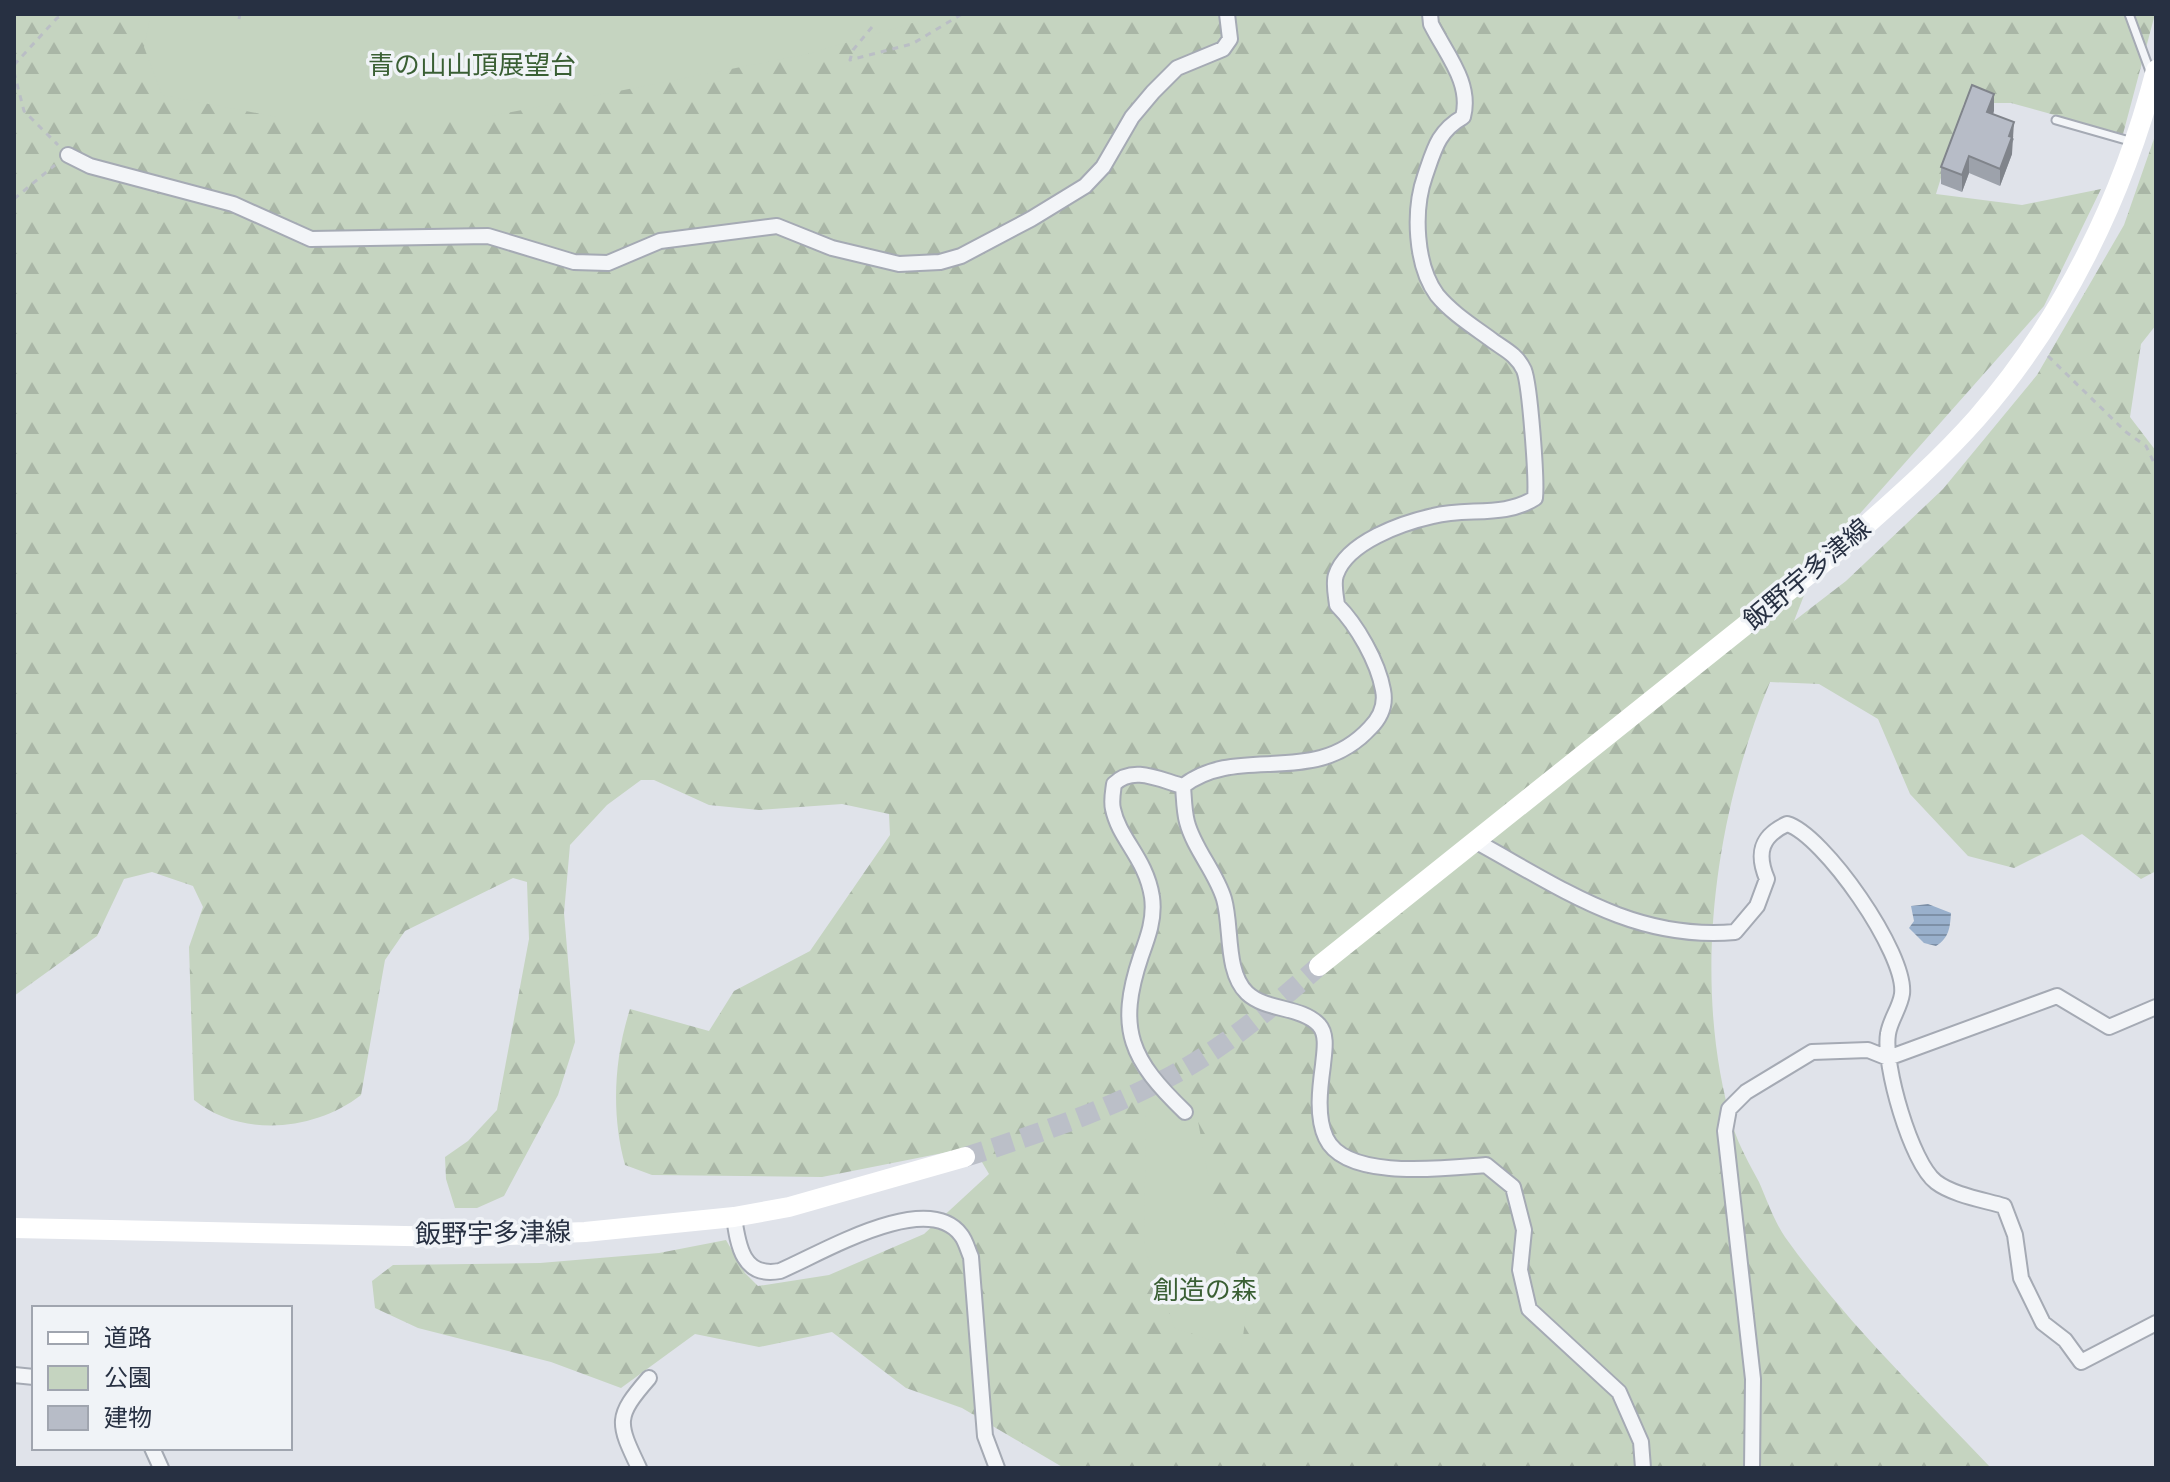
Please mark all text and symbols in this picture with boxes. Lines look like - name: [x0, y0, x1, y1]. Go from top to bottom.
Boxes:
- park label: 青の山山頂展望台: [368, 50, 576, 81]
- street label: 飯野宇多津線: [1738, 512, 1877, 636]
- street label: 飯野宇多津線: [415, 1217, 571, 1250]
- park label: 創造の森: [1153, 1275, 1257, 1306]
- legend: [32, 1306, 292, 1450]
- text: 道路: [104, 1324, 152, 1352]
- text: 公園: [104, 1364, 152, 1392]
- text: 建物: [104, 1404, 152, 1432]

